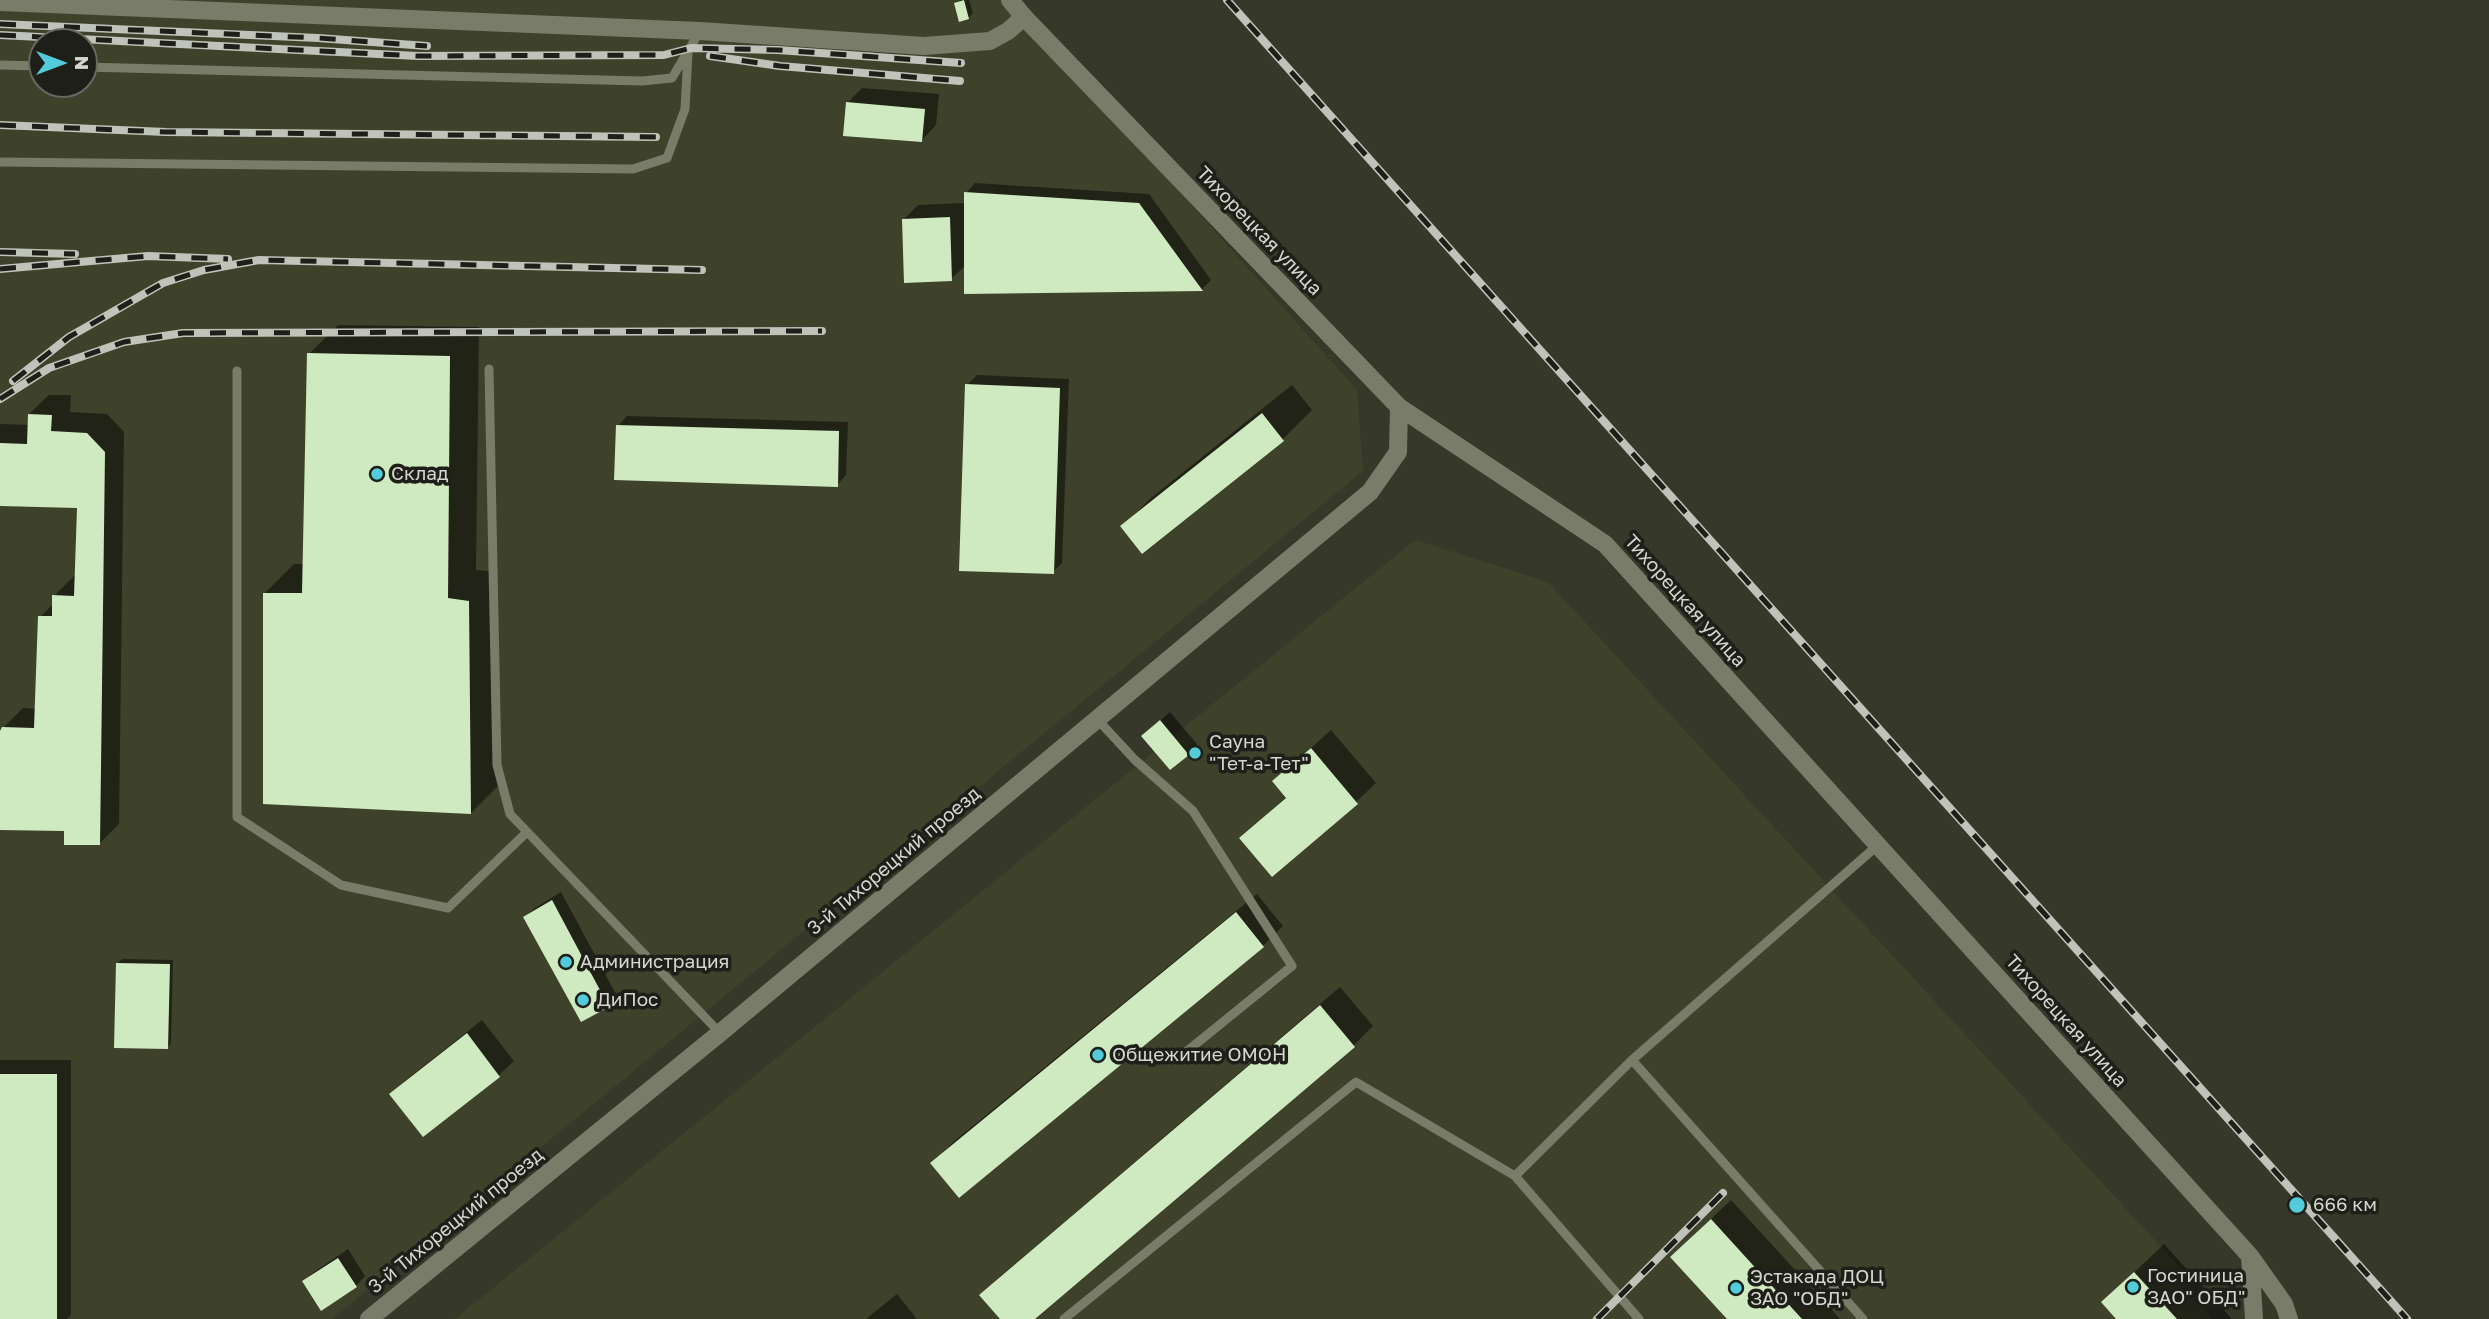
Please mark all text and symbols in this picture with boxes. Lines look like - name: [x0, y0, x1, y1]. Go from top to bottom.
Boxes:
- north arrow: [28, 28, 98, 98]
- text: N: [71, 56, 94, 70]
- street label: Тихорецкая улица: [1192, 162, 1326, 300]
- place label: Склад: [391, 463, 449, 485]
- marker: Склад: [369, 466, 385, 482]
- street label: Тихорецкая улица: [1620, 530, 1750, 672]
- place label: Сауна "Тет-а-Тет": [1209, 731, 1309, 775]
- marker: Сауна "Тет-а-Тет": [1187, 745, 1203, 761]
- street label: 3-й Тихорецкий проезд: [803, 782, 985, 940]
- street label: Тихорецкая улица: [2001, 950, 2131, 1092]
- place label: Администрация: [580, 951, 729, 973]
- marker: Администрация: [558, 954, 574, 970]
- place label: ДиПос: [597, 989, 658, 1011]
- marker: ДиПос: [575, 992, 591, 1008]
- place label: Общежитие ОМОН: [1112, 1044, 1286, 1066]
- marker: Общежитие ОМОН: [1090, 1047, 1106, 1063]
- street label: 3-й Тихорецкий проезд: [364, 1144, 548, 1298]
- place label: 666 км: [2313, 1194, 2377, 1216]
- marker: 666 км: [2287, 1195, 2307, 1215]
- place label: Гостиница ЗАО" ОБД": [2147, 1265, 2245, 1309]
- place label: Эстакада ДОЦ ЗАО "ОБД": [1750, 1266, 1884, 1310]
- marker: Гостиница ЗАО" ОБД": [2125, 1279, 2141, 1295]
- marker: Эстакада ДОЦ ЗАО "ОБД": [1728, 1280, 1744, 1296]

